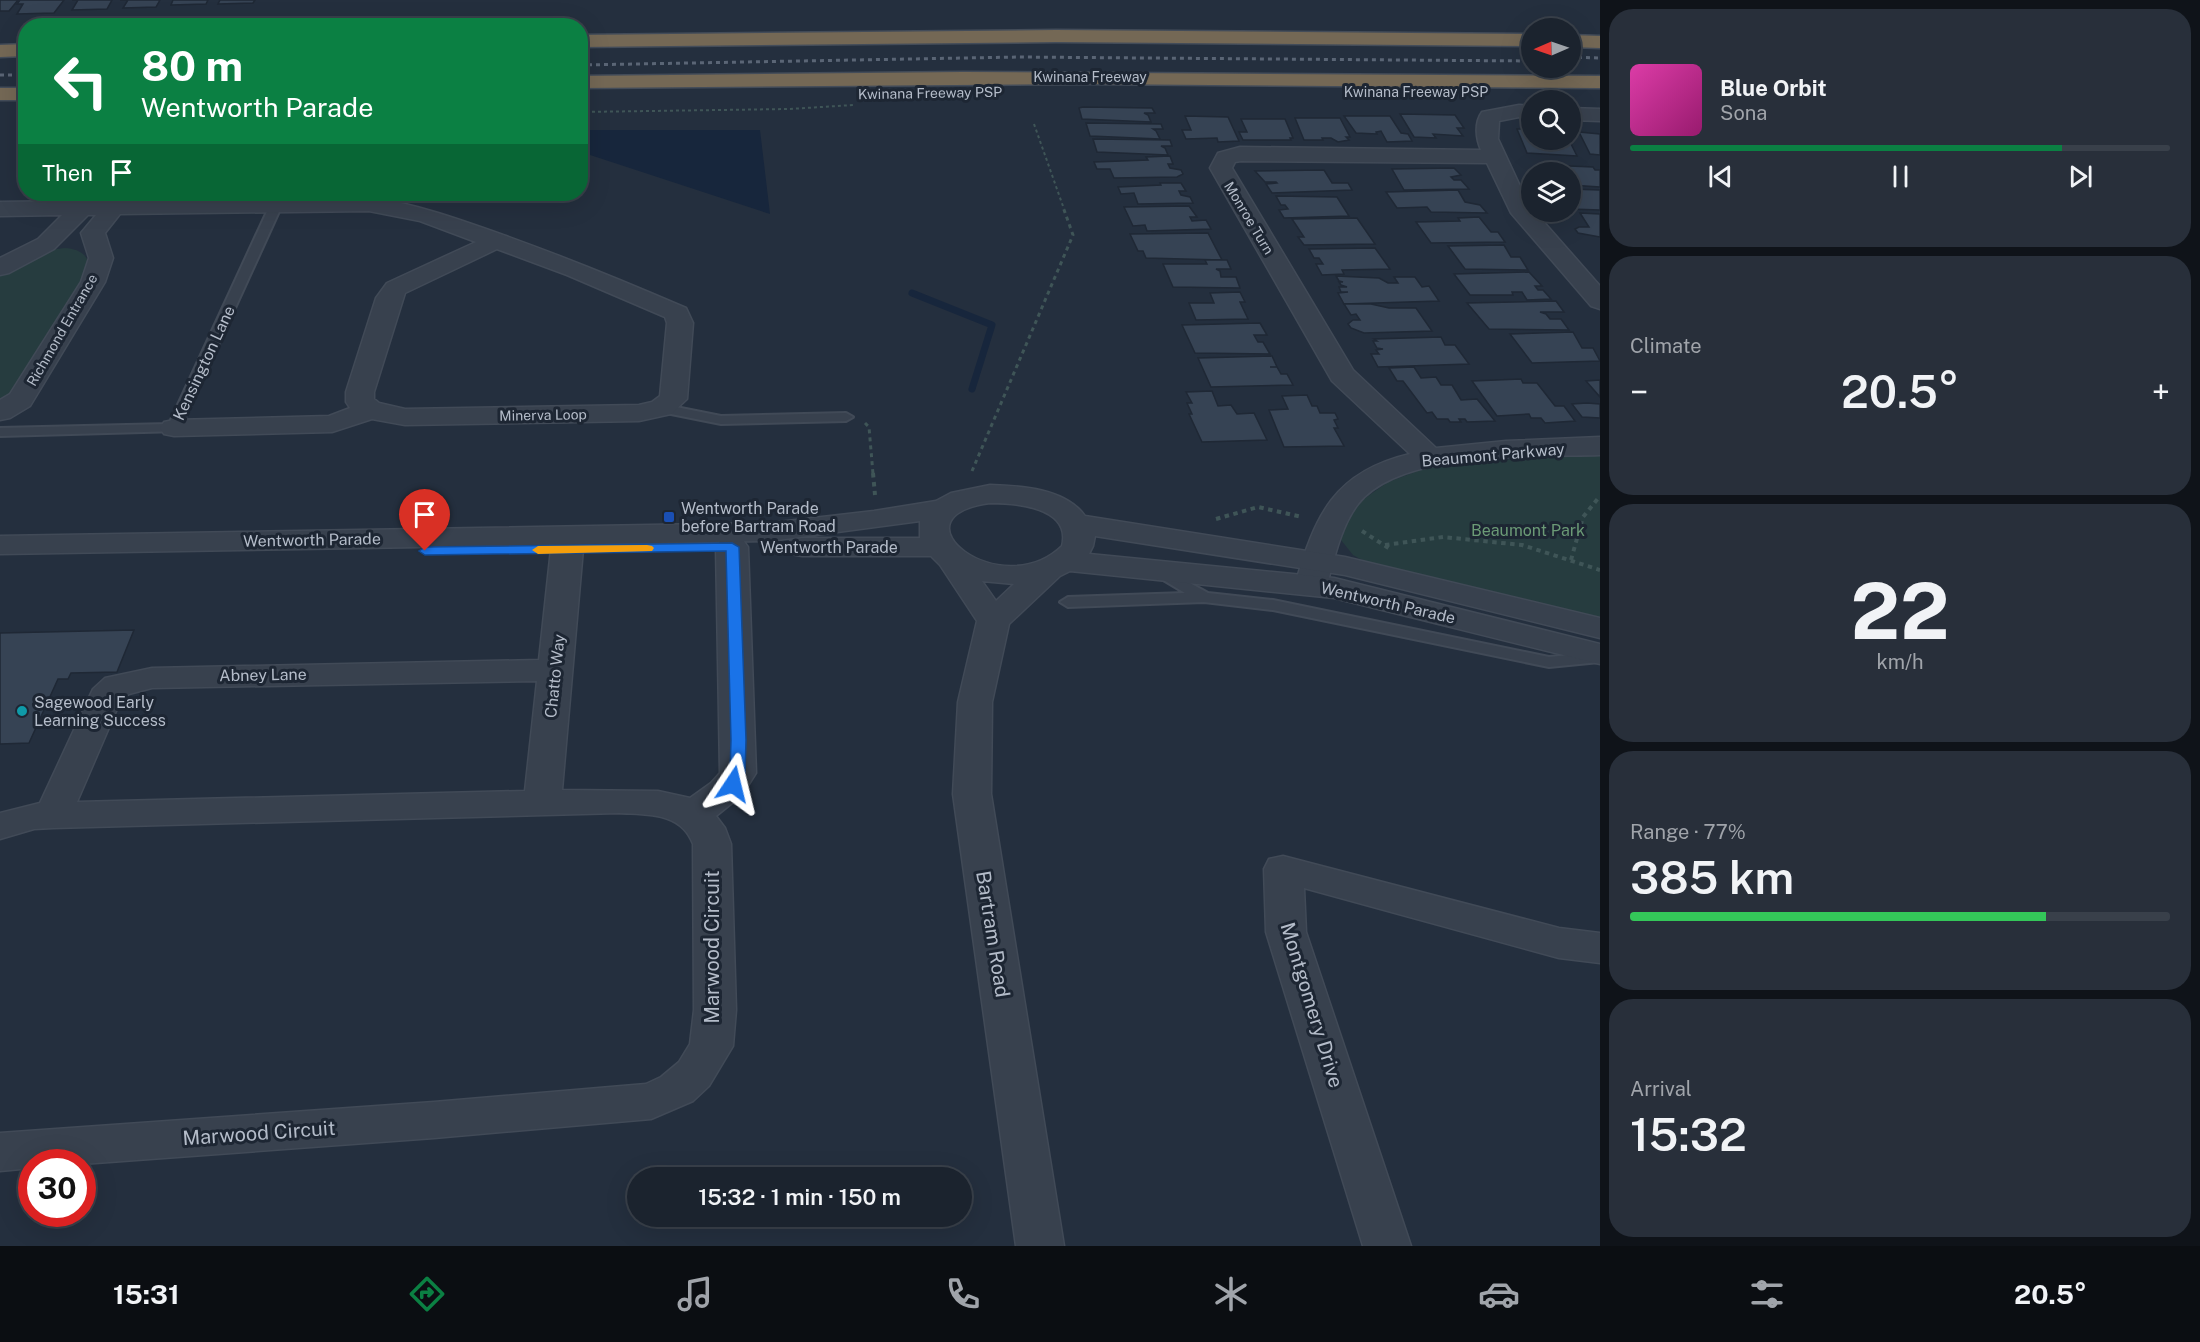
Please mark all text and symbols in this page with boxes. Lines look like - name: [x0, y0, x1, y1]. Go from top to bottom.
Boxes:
- north arrow: [1521, 18, 1581, 78]
- map controls: [1521, 18, 1581, 222]
- text: 80 m: [141, 41, 243, 90]
- icon: left: [42, 42, 120, 120]
- street label: Kwinana Freeway: [1033, 69, 1147, 85]
- text: Blue Orbit: [1720, 75, 1827, 101]
- street label: Kwinana Freeway PSP: [858, 84, 1002, 102]
- street label: Kwinana Freeway PSP: [1344, 84, 1488, 100]
- button: search: [1521, 90, 1581, 150]
- text: Wentworth Parade: [141, 91, 373, 123]
- text: Sona: [1720, 101, 1767, 125]
- icon: arrive: [105, 156, 138, 189]
- text: Then: [42, 160, 93, 186]
- icon: previous: [1704, 160, 1737, 193]
- icon: pause: [1884, 160, 1917, 193]
- icon: next: [2064, 160, 2097, 193]
- button: layers: [1521, 162, 1581, 222]
- street label: Monroe Turn: [1221, 179, 1277, 257]
- street label: Richmond Entrance: [23, 271, 101, 389]
- street label: Kensington Lane: [169, 303, 239, 423]
- text: Climate: [1630, 334, 1702, 358]
- text: 20.5°: [1841, 365, 1959, 418]
- text: −: [1630, 373, 1648, 411]
- text: +: [2152, 373, 2170, 411]
- street label: Minerva Loop: [499, 406, 587, 424]
- street label: Beaumont Parkway: [1421, 439, 1566, 471]
- pin: [399, 489, 450, 551]
- icon: arrive: [408, 498, 441, 531]
- place label: Wentworth Parade before Bartram Road: [681, 499, 836, 536]
- marker: Wentworth Parade before Bartram Road: [662, 510, 676, 524]
- park label: Beaumont Park: [1471, 521, 1585, 540]
- street label: Wentworth Parade: [243, 529, 381, 551]
- street label: Wentworth Parade: [760, 538, 898, 557]
- text: 22: [1850, 565, 1950, 657]
- street label: Wentworth Parade: [1319, 578, 1457, 628]
- street label: Chatto Way: [541, 633, 569, 719]
- text: km/h: [1876, 650, 1924, 674]
- street label: Abney Lane: [219, 665, 307, 685]
- place label: Sagewood Early Learning Success: [34, 693, 166, 730]
- marker: Sagewood Early Learning Success: [15, 704, 29, 718]
- position arrow: [701, 752, 765, 816]
- text: Range · 77%: [1630, 820, 1746, 844]
- text: 385 km: [1630, 851, 1794, 904]
- street label: Bartram Road: [971, 869, 1015, 999]
- street label: Marwood Circuit: [700, 870, 724, 1024]
- street label: Montgomery Drive: [1275, 919, 1349, 1091]
- text: Arrival: [1630, 1077, 1692, 1101]
- text: 15:32: [1630, 1108, 1747, 1161]
- street label: Marwood Circuit: [182, 1116, 336, 1150]
- speed limit sign: 30: [18, 1149, 96, 1227]
- text: 15:32 · 1 min · 150 m: [698, 1184, 901, 1210]
- icon: directions: [406, 1273, 448, 1315]
- icon: music: [674, 1273, 716, 1315]
- icon: phone: [942, 1273, 984, 1315]
- icon: climate: [1210, 1273, 1252, 1315]
- icon: car: [1478, 1273, 1520, 1315]
- icon: filters: [1746, 1273, 1788, 1315]
- text: 15:31: [113, 1278, 180, 1310]
- text: 20.5°: [2014, 1278, 2087, 1310]

